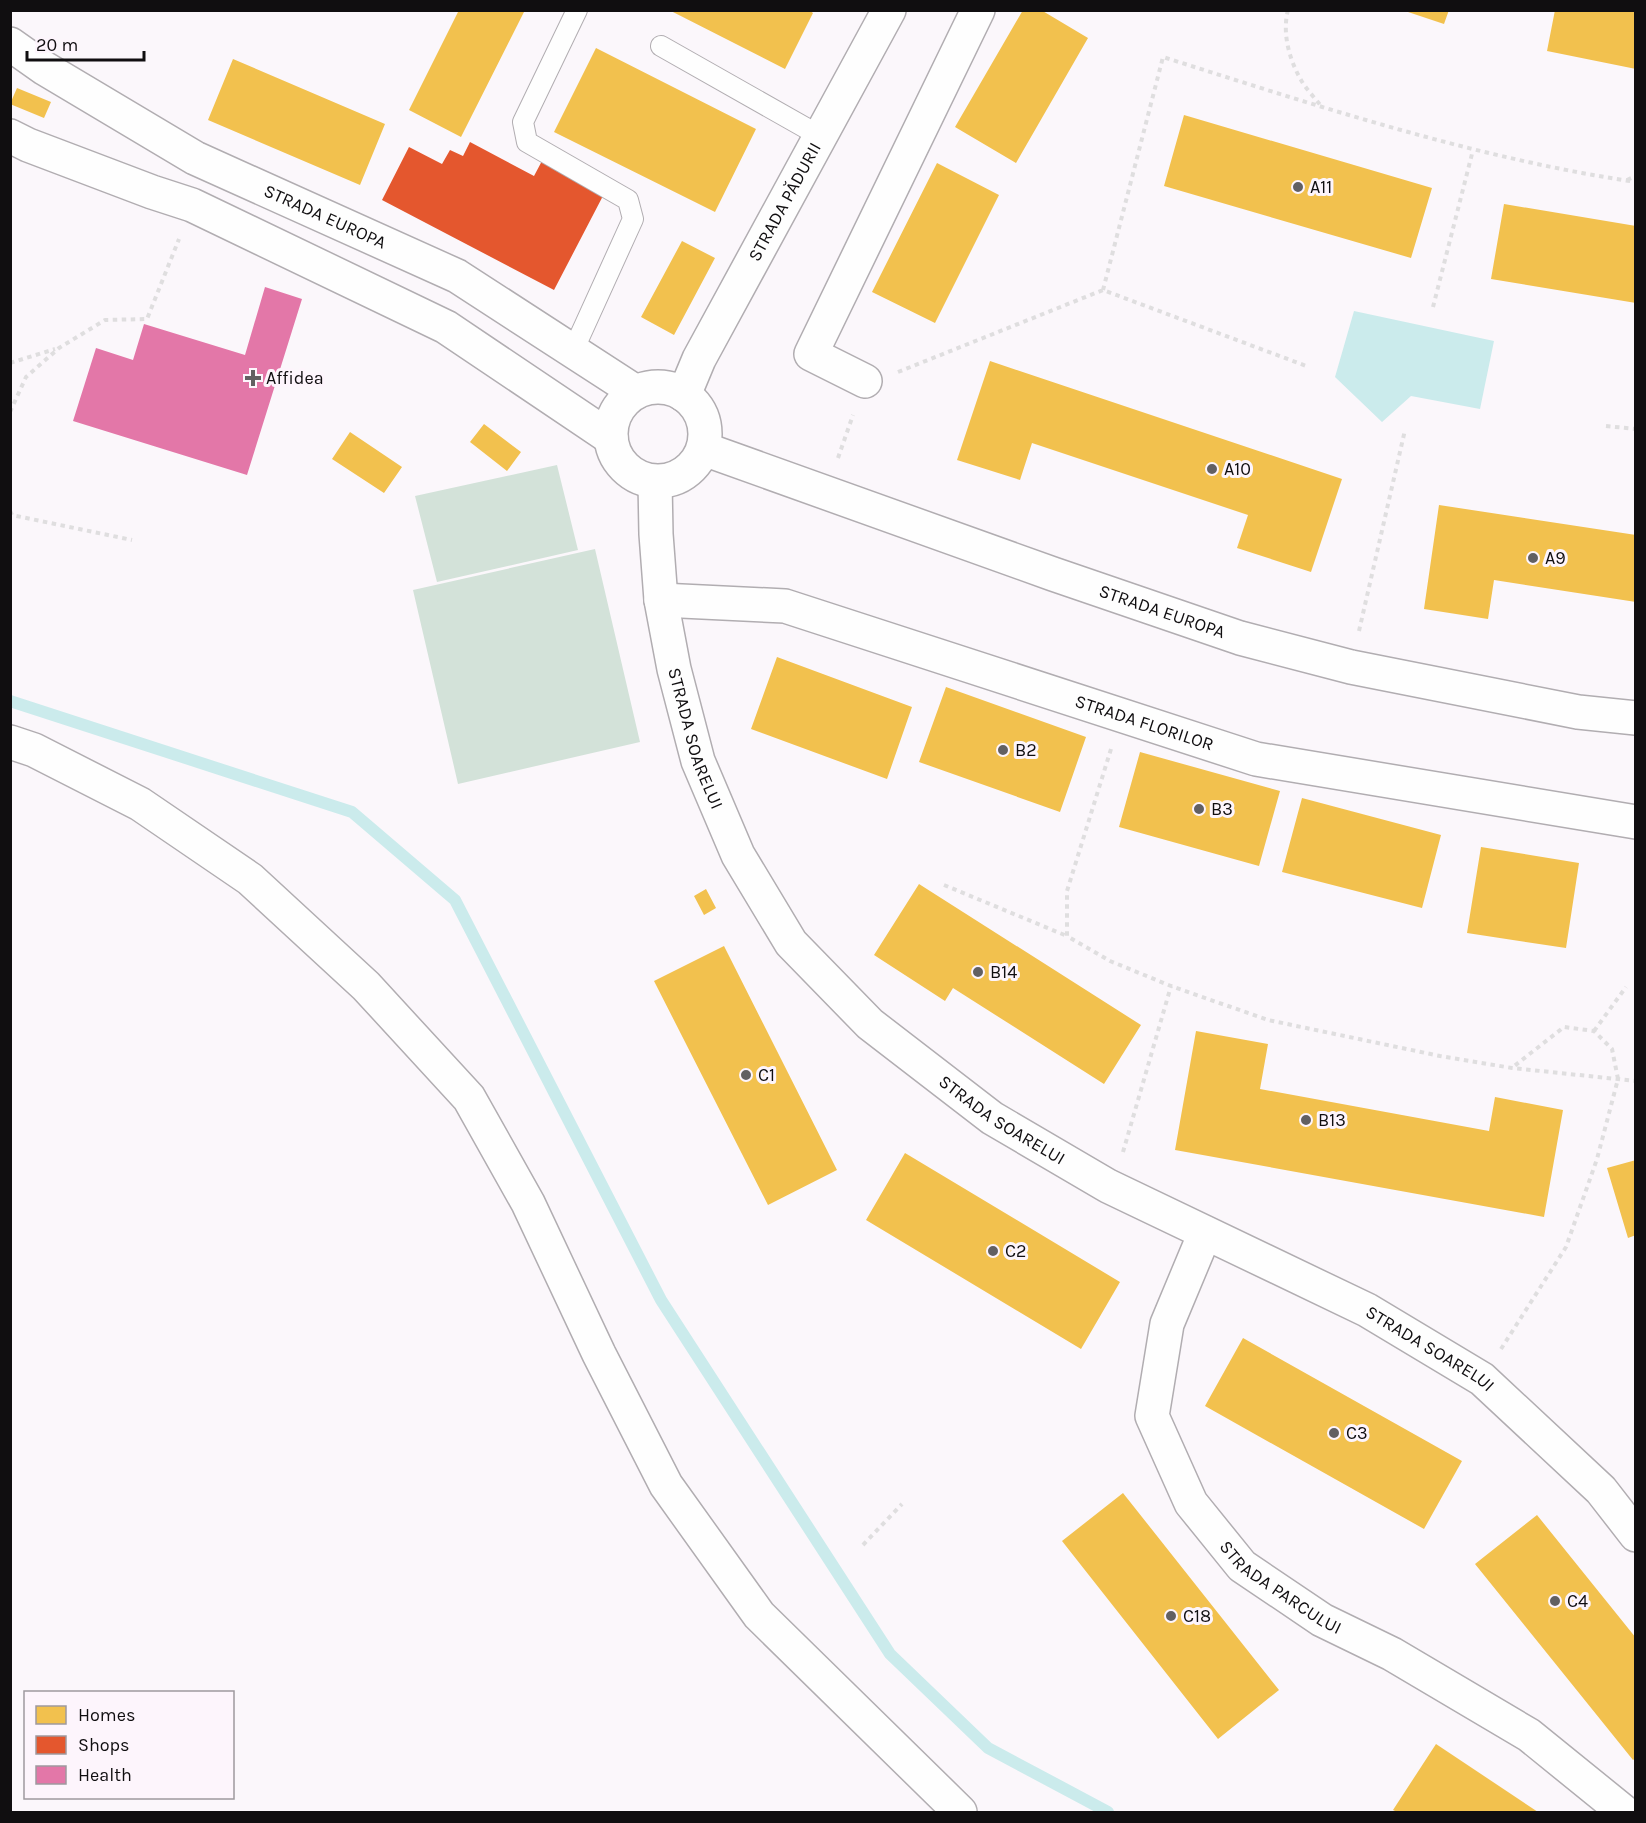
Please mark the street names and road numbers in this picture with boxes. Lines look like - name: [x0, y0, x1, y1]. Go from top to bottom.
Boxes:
- street label: STRADA PĂDURII: [743, 138, 826, 265]
- street label: STRADA EUROPA: [260, 179, 390, 254]
- street label: STRADA EUROPA: [1096, 580, 1228, 643]
- street label: STRADA SOARELUI: [663, 665, 728, 812]
- street label: STRADA FLORILOR: [1072, 690, 1216, 756]
- street label: STRADA SOARELUI: [935, 1070, 1069, 1169]
- street label: STRADA SOARELUI: [1362, 1301, 1499, 1396]
- street label: STRADA PARCULUI: [1215, 1536, 1345, 1639]

